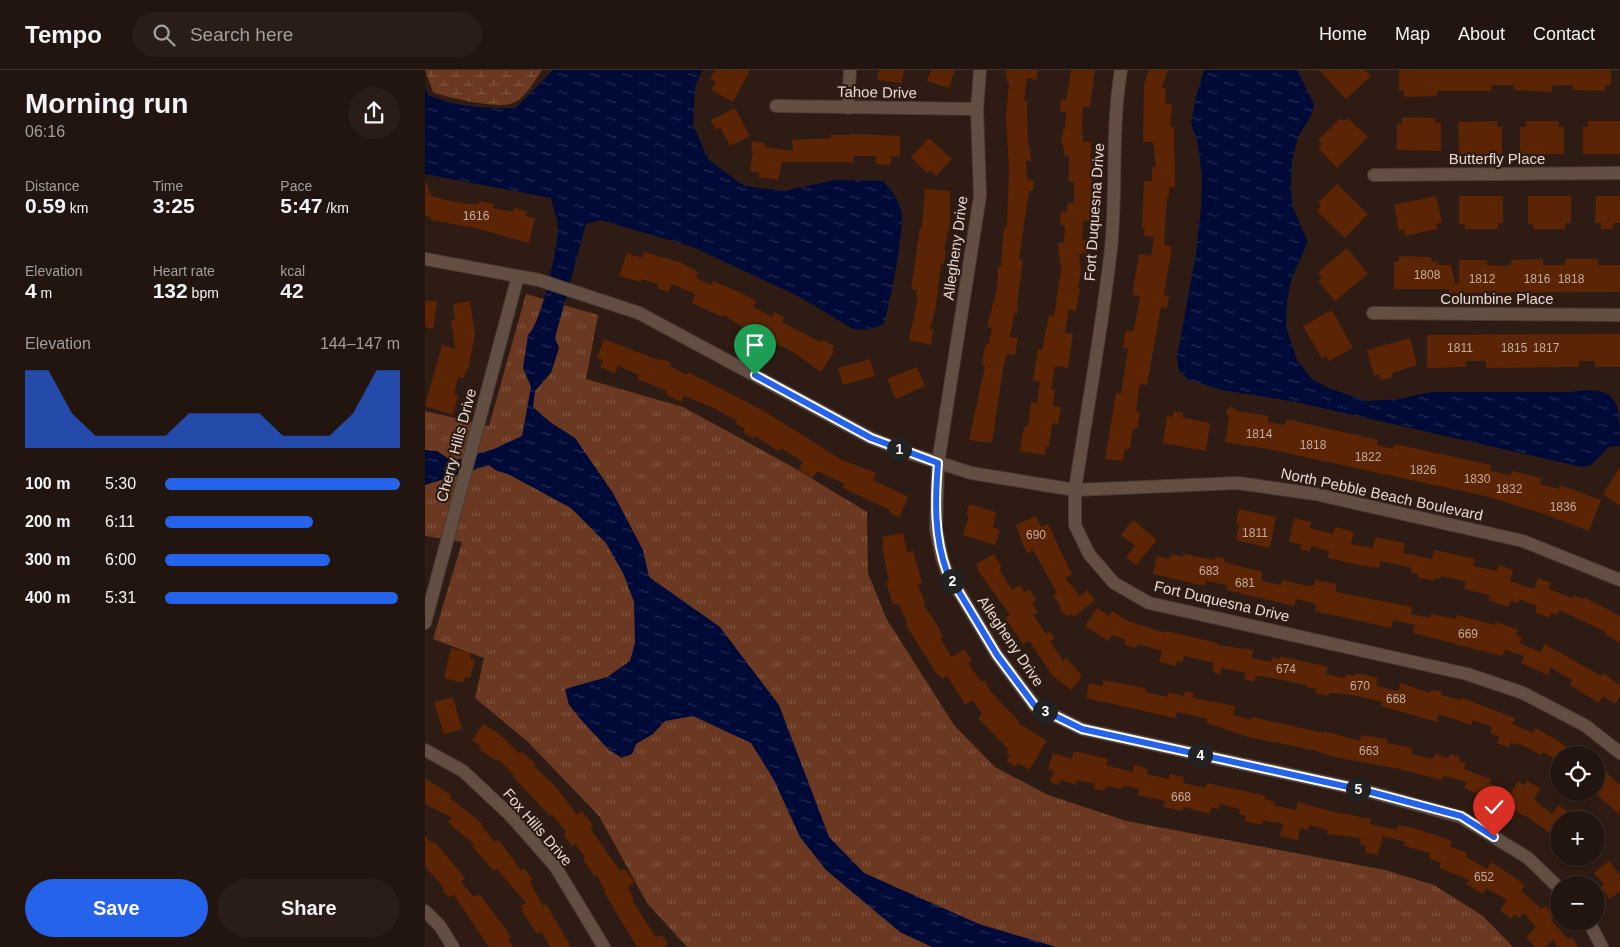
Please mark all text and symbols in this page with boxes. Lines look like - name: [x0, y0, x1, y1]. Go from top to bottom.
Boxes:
- search box: [132, 12, 482, 57]
- text: Tempo: [25, 21, 102, 48]
- icon: search: [150, 21, 178, 49]
- text: Search here: [190, 24, 293, 45]
- text: Home: [1319, 24, 1367, 44]
- text: Map: [1395, 24, 1430, 44]
- text: About: [1458, 24, 1505, 44]
- text: Contact: [1533, 24, 1595, 44]
- street label: Tahoe Drive: [837, 83, 917, 101]
- button: share: [348, 87, 400, 139]
- text: Morning run: [25, 88, 188, 119]
- text: 06:16: [25, 123, 65, 140]
- street label: Fort Duquesna Drive: [1081, 142, 1107, 282]
- street label: Butterfly Place: [1449, 150, 1545, 167]
- text: Distance: [25, 178, 79, 194]
- text: Time: [153, 178, 183, 194]
- text: Pace: [280, 178, 312, 194]
- text: 0.59: [25, 194, 66, 217]
- text: 3:25: [153, 194, 195, 217]
- text: 5:47: [280, 194, 322, 217]
- street label: Allegheny Drive: [939, 195, 971, 301]
- text: km: [66, 200, 88, 216]
- text: /km: [322, 200, 349, 216]
- house number: 1616: [463, 209, 490, 223]
- text: Elevation: [25, 263, 83, 279]
- text: Heart rate: [153, 263, 215, 279]
- text: kcal: [280, 263, 305, 279]
- house number: 1808: [1414, 268, 1441, 282]
- house number: 1812: [1469, 272, 1496, 286]
- house number: 1816: [1524, 272, 1551, 286]
- house number: 1818: [1558, 272, 1585, 286]
- text: 4: [25, 279, 37, 302]
- text: 132: [153, 279, 188, 302]
- text: 42: [280, 279, 304, 302]
- text: m: [37, 285, 52, 301]
- text: bpm: [188, 285, 219, 301]
- street label: Columbine Place: [1440, 290, 1554, 307]
- pin: [734, 324, 776, 375]
- icon: arrive: [741, 331, 769, 359]
- text: Elevation: [25, 335, 91, 352]
- text: 144–147 m: [320, 335, 400, 352]
- house number: 1811: [1447, 341, 1473, 355]
- house number: 1815: [1501, 341, 1528, 355]
- house number: 1817: [1533, 341, 1560, 355]
- street label: Cherry Hills Drive: [433, 386, 479, 504]
- house number: 1814: [1246, 427, 1273, 441]
- pin: 1: [887, 436, 911, 462]
- house number: 1818: [1300, 438, 1327, 452]
- text: 1: [896, 441, 903, 457]
- house number: 1822: [1355, 450, 1382, 464]
- house number: 1826: [1410, 463, 1437, 477]
- street label: North Pebble Beach Boulevard: [1279, 464, 1485, 524]
- house number: 1830: [1464, 472, 1491, 486]
- text: 100 m: [25, 475, 70, 492]
- text: 5:30: [105, 475, 136, 492]
- house number: 1832: [1496, 482, 1523, 496]
- house number: 1836: [1550, 500, 1577, 514]
- text: 200 m: [25, 513, 70, 530]
- text: 6:11: [105, 513, 135, 530]
- house number: 1811: [1242, 526, 1268, 540]
- house number: 690: [1026, 528, 1046, 542]
- text: 300 m: [25, 551, 70, 568]
- text: 6:00: [105, 551, 136, 568]
- house number: 683: [1199, 564, 1219, 578]
- pin: 2: [939, 568, 965, 594]
- text: 2: [949, 573, 956, 589]
- house number: 681: [1235, 576, 1255, 590]
- street label: Fort Duquesna Drive: [1153, 577, 1291, 625]
- text: 400 m: [25, 589, 70, 606]
- text: 5:31: [105, 589, 136, 606]
- street label: Allegheny Drive: [975, 593, 1047, 689]
- house number: 669: [1458, 627, 1478, 641]
- house number: 674: [1276, 662, 1296, 676]
- house number: 670: [1350, 679, 1370, 693]
- house number: 668: [1386, 692, 1406, 706]
- pin: 3: [1033, 698, 1057, 724]
- text: 3: [1042, 703, 1049, 719]
- pin: 4: [1187, 742, 1213, 768]
- house number: 663: [1359, 744, 1379, 758]
- map controls: [1550, 746, 1605, 931]
- button: locate: [1550, 746, 1605, 801]
- text: 4: [1197, 747, 1204, 763]
- pin: 5: [1345, 776, 1371, 802]
- text: 5: [1355, 781, 1362, 797]
- street label: Fox Hills Drive: [500, 785, 576, 869]
- pin: [1473, 786, 1515, 837]
- house number: 668: [1171, 790, 1191, 804]
- icon: check: [1480, 793, 1508, 821]
- button: +: [1550, 811, 1605, 866]
- house number: 652: [1474, 870, 1494, 884]
- button: −: [1550, 876, 1605, 931]
- button: Save: [25, 879, 208, 937]
- button: Share: [218, 879, 400, 937]

